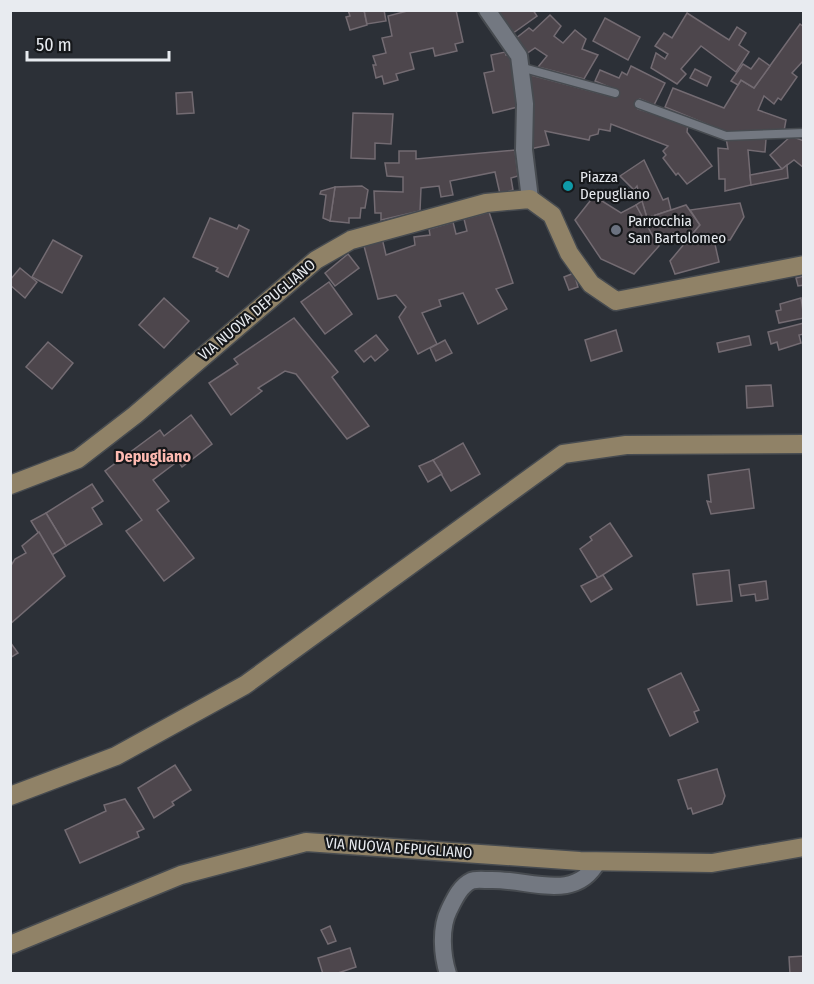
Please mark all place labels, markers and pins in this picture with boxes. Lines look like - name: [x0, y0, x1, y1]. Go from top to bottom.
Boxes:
- place label: Piazza Depugliano: [580, 168, 650, 203]
- marker: Piazza Depugliano: [561, 179, 575, 193]
- place label: Parrocchia San Bartolomeo: [628, 212, 726, 247]
- marker: Parrocchia San Bartolomeo: [609, 223, 623, 237]

